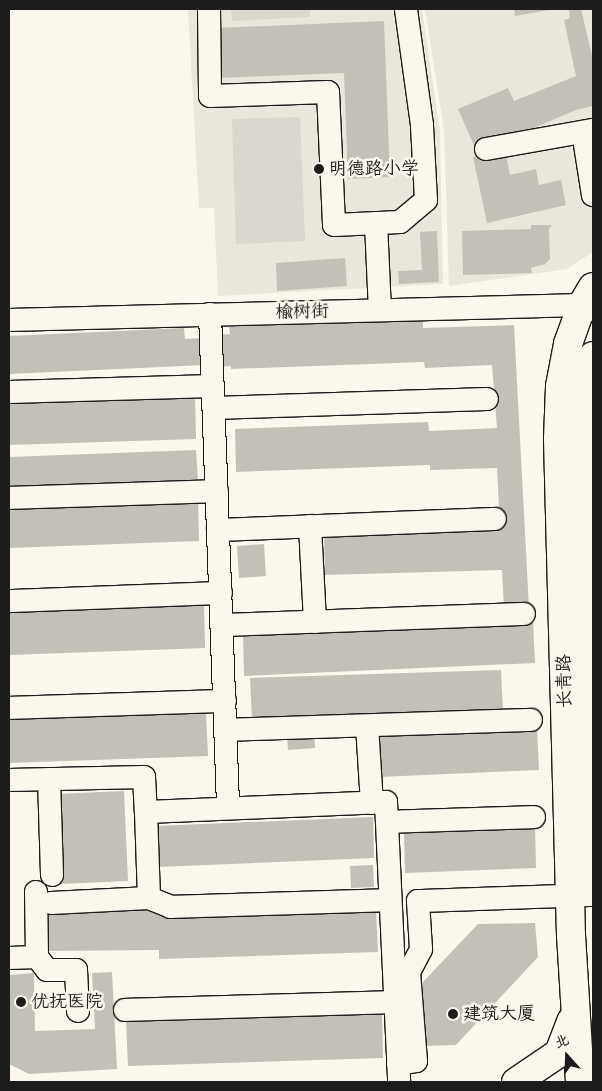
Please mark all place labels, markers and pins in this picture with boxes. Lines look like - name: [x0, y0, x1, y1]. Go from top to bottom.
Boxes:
- place label: 明德路小学: [329, 158, 419, 180]
- marker: 明德路小学: [313, 163, 325, 175]
- place label: 优抚医院: [31, 991, 103, 1013]
- marker: 优抚医院: [15, 996, 27, 1008]
- place label: 建筑大厦: [463, 1003, 535, 1025]
- marker: 建筑大厦: [447, 1008, 459, 1020]

